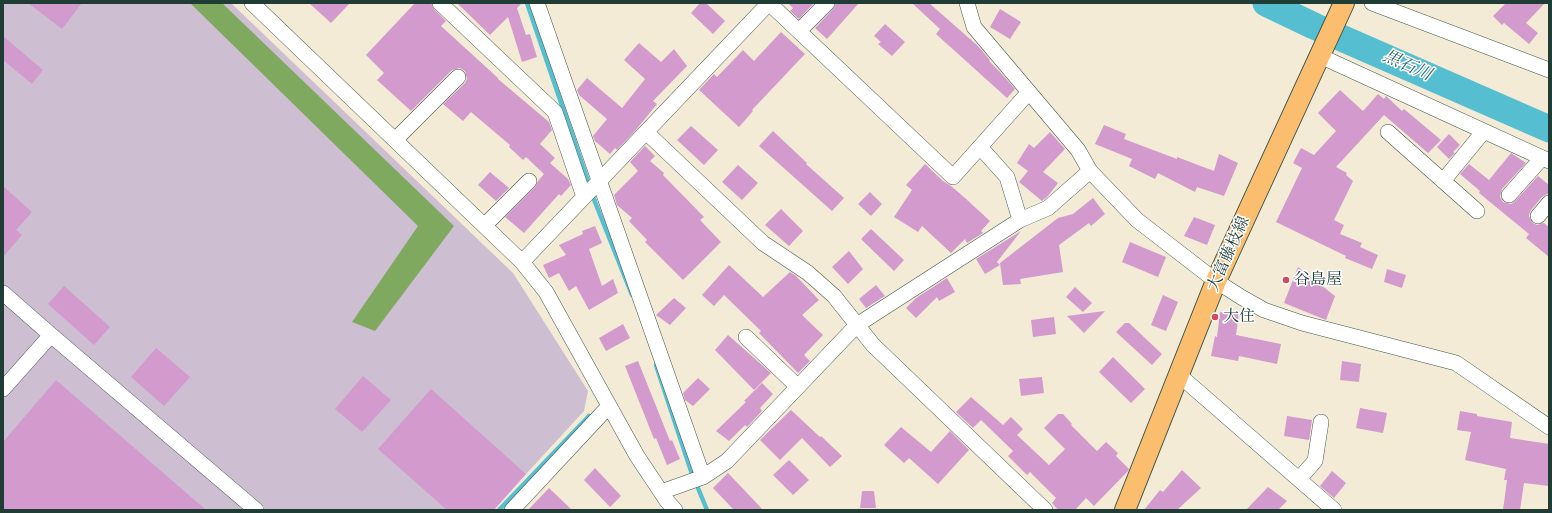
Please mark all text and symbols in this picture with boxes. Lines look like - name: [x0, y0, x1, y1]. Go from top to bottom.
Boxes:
- water label: 黒石川: [1380, 46, 1434, 86]
- street label: 大富藤枝線: [1204, 214, 1254, 294]
- place label: 谷島屋: [1294, 270, 1342, 290]
- marker: 谷島屋: [1281, 275, 1291, 285]
- place label: 大住: [1223, 307, 1255, 327]
- marker: 大住: [1210, 312, 1220, 322]

